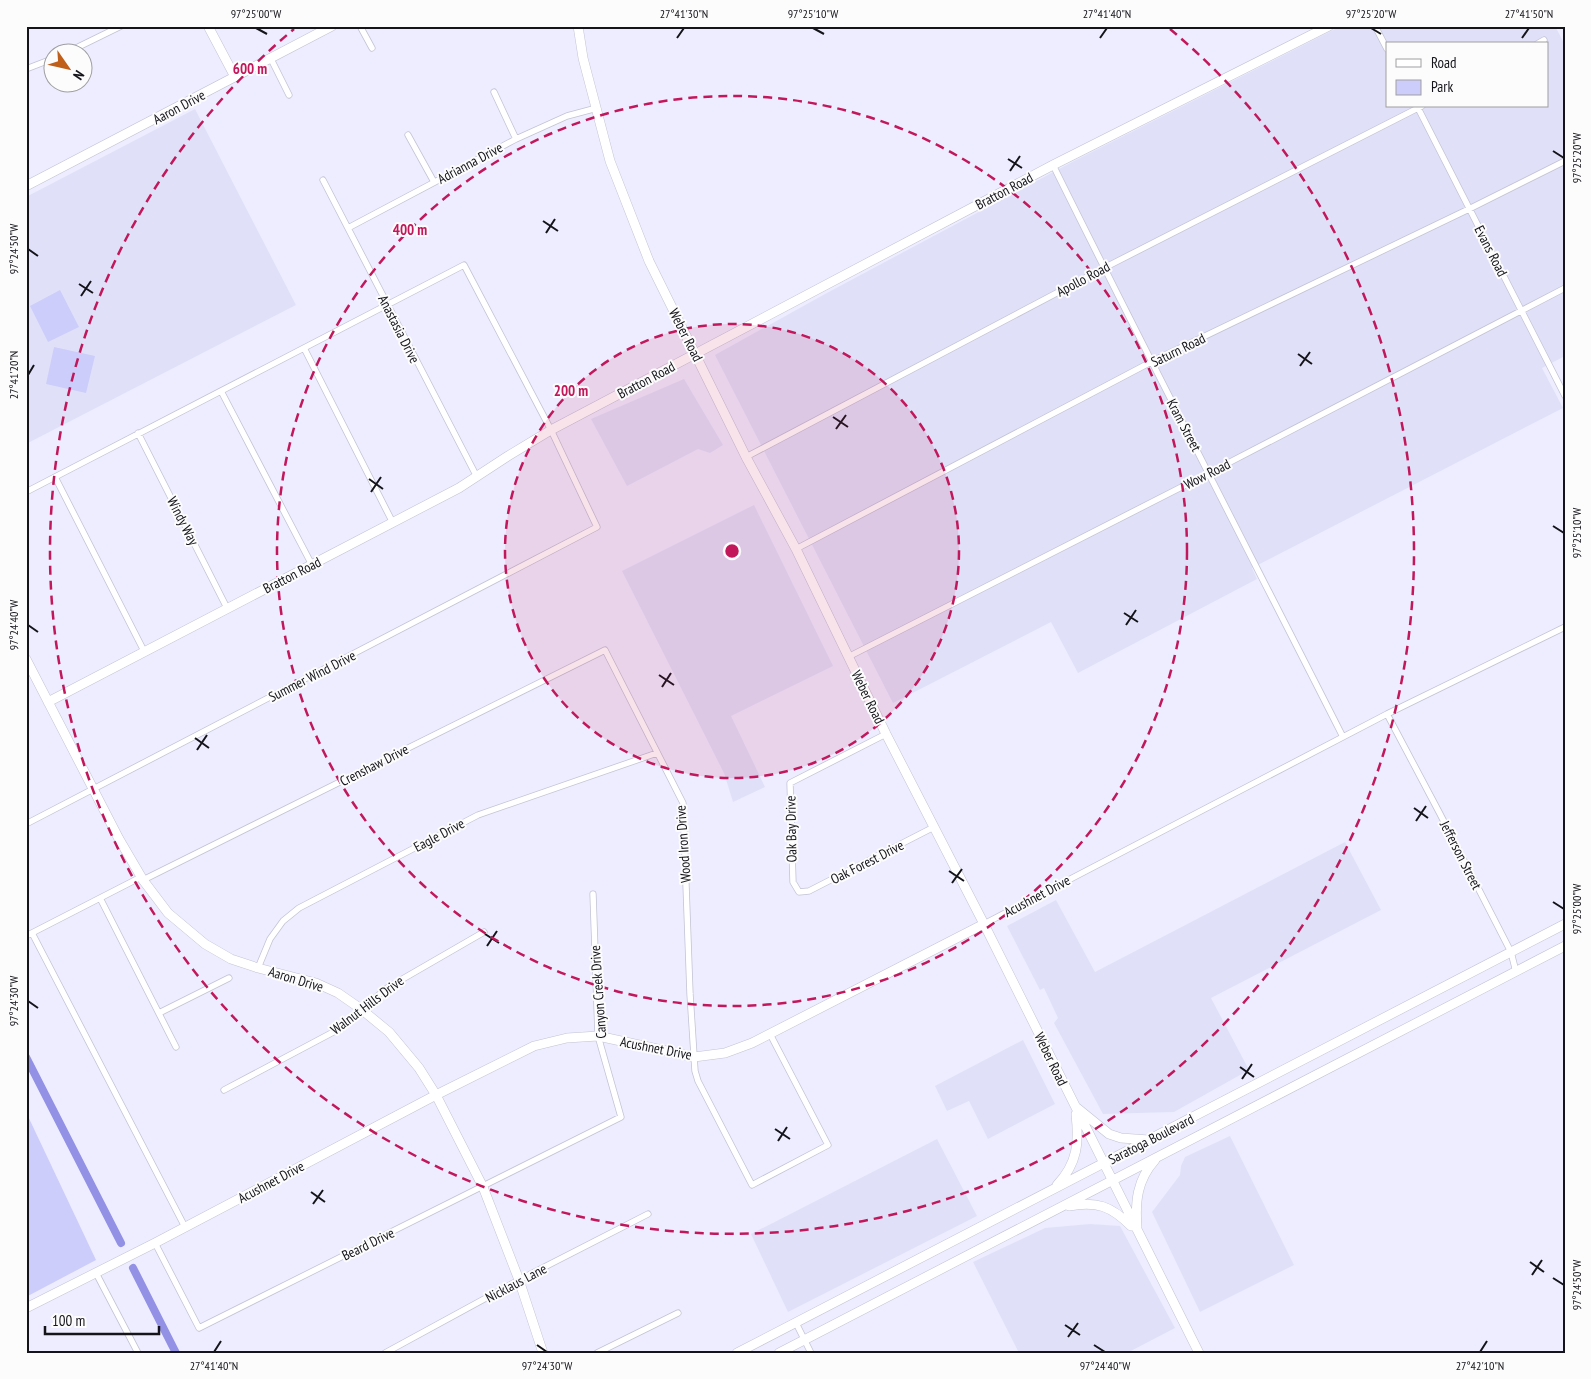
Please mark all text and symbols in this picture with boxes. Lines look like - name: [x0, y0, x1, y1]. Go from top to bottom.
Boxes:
- text: 97°25'00"W: [231, 6, 281, 21]
- text: 27°41'30"N: [660, 6, 708, 21]
- text: 97°25'10"W: [788, 6, 838, 21]
- text: 27°41'40"N: [1083, 6, 1131, 21]
- text: 97°25'20"W: [1346, 6, 1396, 21]
- text: 27°41'50"N: [1505, 6, 1553, 21]
- north arrow: [42, 42, 92, 92]
- legend: [1386, 42, 1548, 108]
- text: Road: [1431, 53, 1457, 72]
- text: 600 m: [233, 59, 267, 78]
- text: N: [69, 67, 88, 83]
- text: Park: [1431, 77, 1453, 96]
- street label: Aaron Drive: [150, 86, 208, 128]
- text: 97°25'20"W: [1569, 133, 1584, 183]
- street label: Adrianna Drive: [434, 138, 506, 188]
- street label: Bratton Road: [972, 168, 1036, 214]
- text: 400 m: [393, 220, 427, 239]
- street label: Evans Road: [1471, 223, 1511, 279]
- text: 97°24'50"W: [6, 224, 21, 274]
- street label: Apollo Road: [1053, 257, 1113, 301]
- street label: Anastasia Drive: [374, 292, 424, 366]
- street label: Weber Road: [665, 305, 707, 365]
- street label: Saturn Road: [1148, 329, 1208, 371]
- text: 27°41'20"N: [6, 351, 21, 399]
- street label: Bratton Road: [614, 357, 678, 403]
- text: 200 m: [554, 381, 588, 400]
- street label: Kram Street: [1163, 396, 1205, 455]
- street label: Wow Road: [1181, 455, 1233, 493]
- street label: Windy Way: [163, 494, 203, 549]
- text: 97°25'10"W: [1569, 508, 1584, 558]
- centre of rings: [723, 542, 741, 560]
- street label: Bratton Road: [260, 553, 324, 597]
- text: 97°24'40"W: [6, 600, 21, 650]
- street label: Summer Wind Drive: [265, 646, 359, 706]
- street label: Weber Road: [847, 667, 889, 727]
- street label: Crenshaw Drive: [337, 740, 412, 790]
- street label: Oak Bay Drive: [781, 795, 801, 863]
- street label: Wood Iron Drive: [671, 804, 695, 883]
- street label: Eagle Drive: [410, 814, 468, 856]
- street label: Jefferson Street: [1436, 817, 1486, 893]
- street label: Oak Forest Drive: [827, 836, 907, 888]
- street label: Acushnet Drive: [1001, 871, 1073, 921]
- text: 97°25'00"W: [1569, 884, 1584, 934]
- street label: Canyon Creek Drive: [586, 945, 610, 1039]
- street label: Aaron Drive: [266, 962, 326, 996]
- street label: Walnut Hills Drive: [327, 971, 407, 1038]
- text: 97°24'30"W: [6, 976, 21, 1026]
- street label: Weber Road: [1030, 1029, 1072, 1089]
- street label: Acushnet Drive: [619, 1032, 694, 1064]
- street label: Saratoga Boulevard: [1105, 1110, 1197, 1168]
- street label: Acushnet Drive: [235, 1157, 307, 1207]
- street label: Beard Drive: [339, 1223, 397, 1264]
- street label: Nicklaus Lane: [482, 1259, 550, 1307]
- text: 97°24'50"W: [1569, 1260, 1584, 1310]
- scale bar: [45, 1304, 159, 1336]
- text: 100 m: [52, 1311, 85, 1330]
- text: 27°41'40"N: [190, 1358, 238, 1373]
- text: 97°24'30"W: [522, 1358, 572, 1373]
- text: 97°24'40"W: [1080, 1358, 1130, 1373]
- text: 27°42'10"N: [1456, 1358, 1504, 1373]

